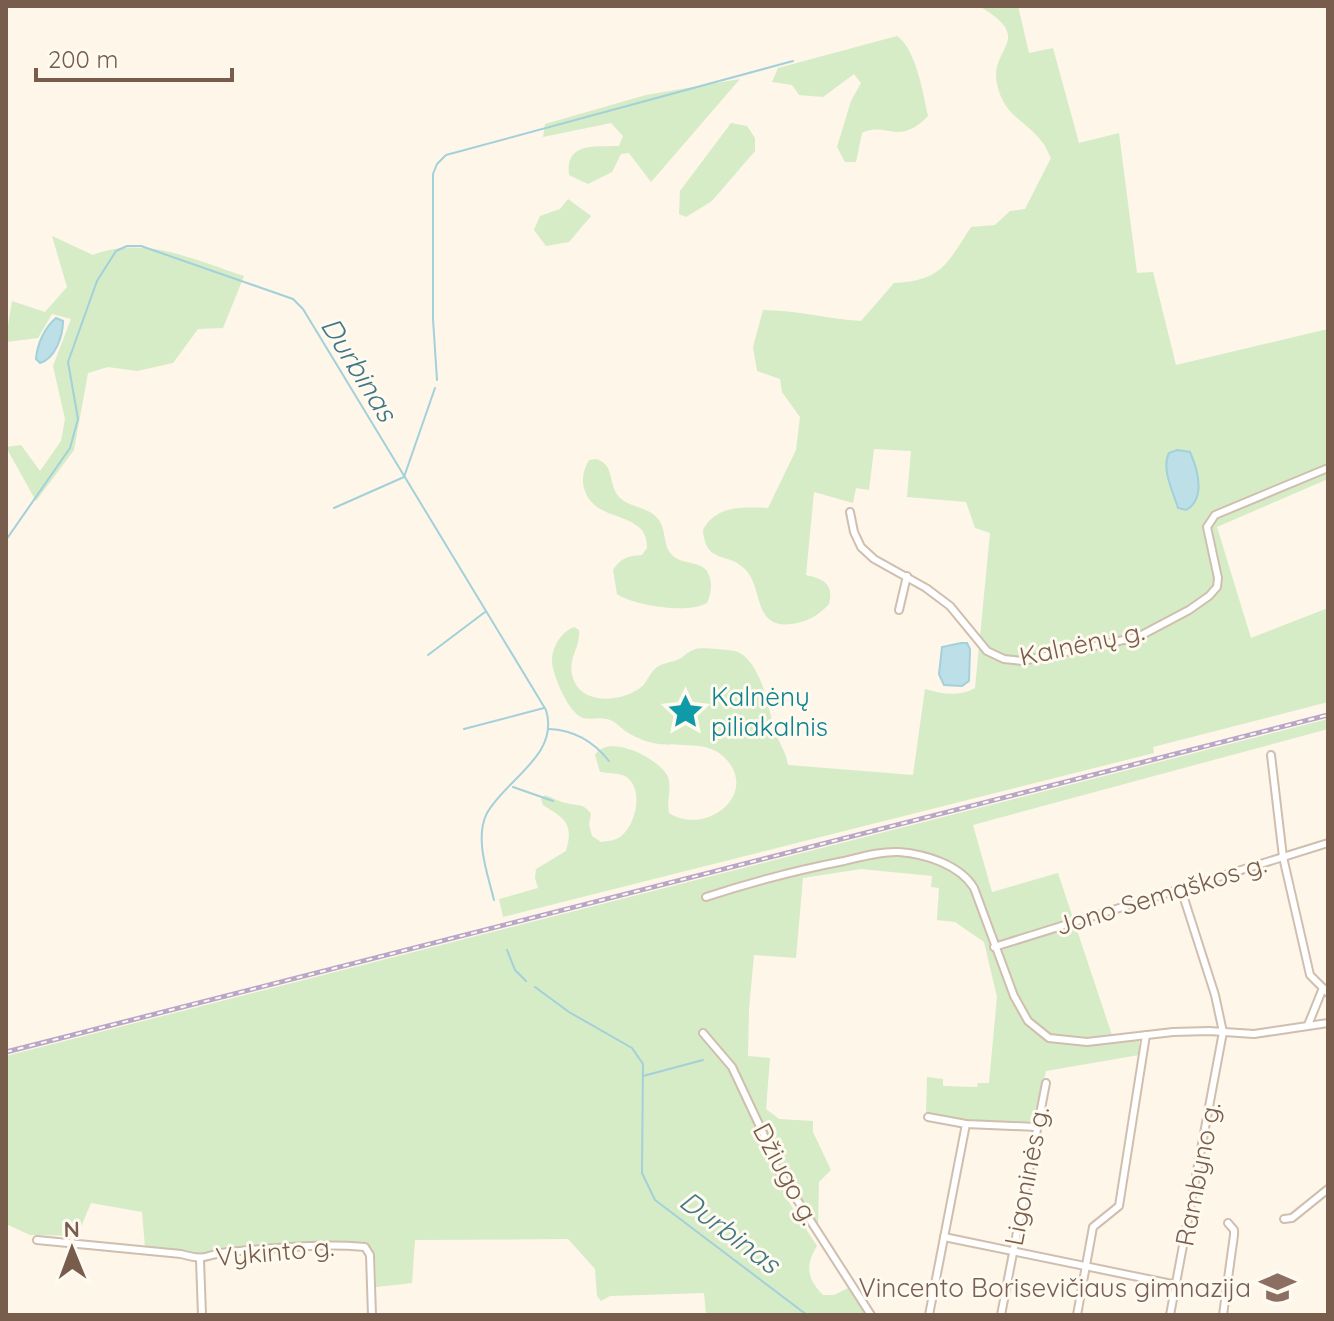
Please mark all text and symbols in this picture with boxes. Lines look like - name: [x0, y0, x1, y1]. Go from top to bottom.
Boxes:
- scale bar: [36, 32, 232, 82]
- text: 200 m: [48, 44, 118, 74]
- water label: Durbinas: [314, 310, 406, 429]
- street label: Kalnėnų g.: [1016, 614, 1147, 673]
- place label: Kalnėnų piliakalnis: [711, 680, 828, 743]
- place icon: Kalnėnų piliakalnis: [666, 693, 704, 731]
- street label: Jono Semaškos g.: [1051, 847, 1270, 942]
- street label: Rambyno g.: [1167, 1099, 1228, 1249]
- street label: Ligoninės g.: [997, 1103, 1056, 1248]
- street label: Džiugo g.: [746, 1117, 827, 1230]
- water label: Durbinas: [673, 1183, 789, 1282]
- north arrow: [32, 1209, 112, 1289]
- text: N: [63, 1215, 80, 1243]
- street label: Vykinto g.: [214, 1230, 336, 1273]
- school or university icon: Vincento Borisevičiaus gimnazija: [1258, 1269, 1296, 1307]
- place label: Vincento Borisevičiaus gimnazija: [859, 1271, 1251, 1304]

